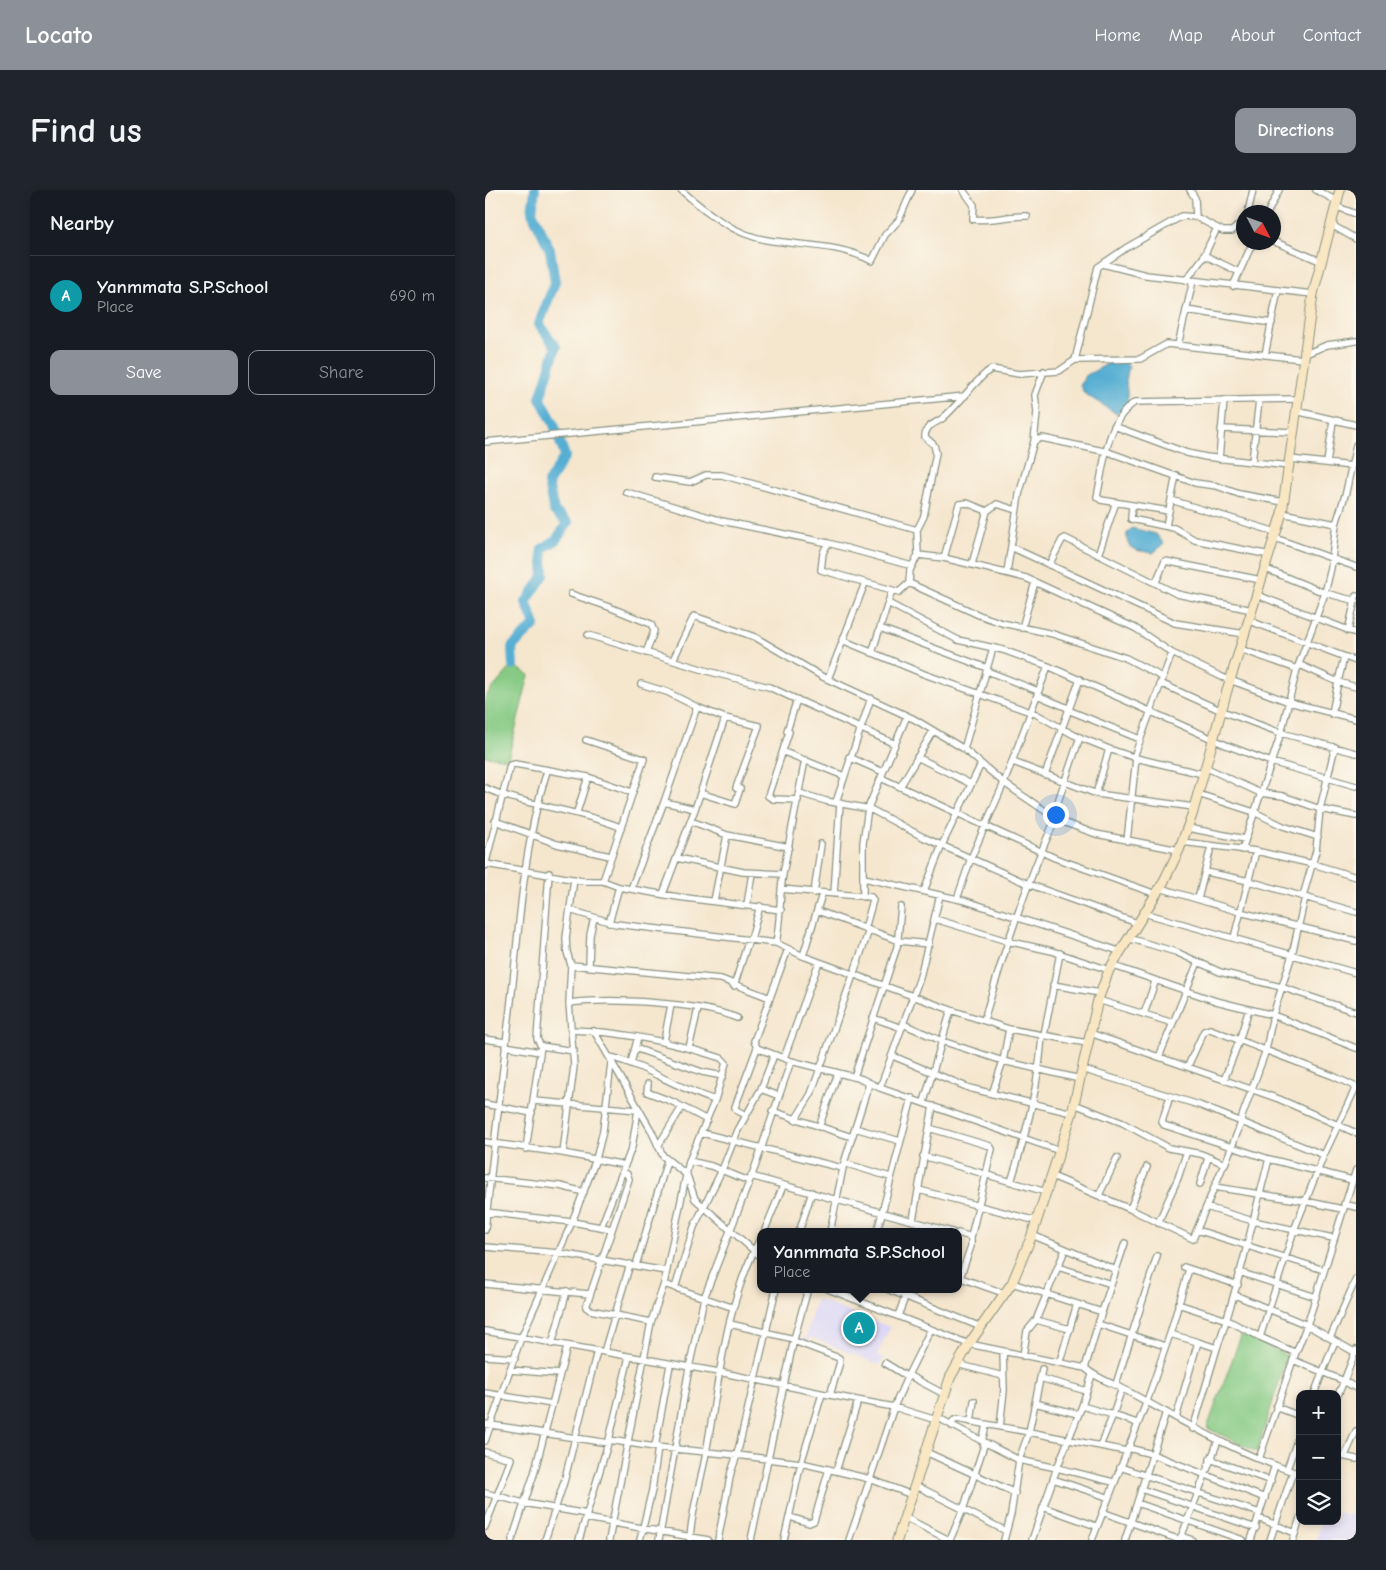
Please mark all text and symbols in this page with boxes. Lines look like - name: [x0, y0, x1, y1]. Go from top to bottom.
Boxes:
- text: Locato: [25, 21, 93, 49]
- text: Home: [1094, 25, 1141, 46]
- text: Map: [1169, 25, 1203, 46]
- text: About: [1231, 25, 1275, 46]
- text: Contact: [1303, 25, 1361, 46]
- button: Directions: [1235, 108, 1356, 153]
- text: Find us: [30, 110, 142, 151]
- north arrow: [1236, 205, 1281, 250]
- text: Nearby: [50, 211, 114, 235]
- text: Yanmmata S.P.School: [97, 276, 269, 298]
- text: A: [62, 287, 70, 305]
- text: 690 m: [390, 287, 435, 305]
- text: Place: [97, 298, 133, 316]
- button: Save: [50, 350, 238, 395]
- button: Share: [248, 350, 435, 395]
- your location: [1043, 802, 1069, 828]
- popup: [757, 1228, 962, 1293]
- text: Yanmmata S.P.School: [774, 1241, 945, 1263]
- text: Place: [774, 1263, 810, 1281]
- pin: A: [843, 1309, 875, 1347]
- map controls: [1296, 1390, 1341, 1525]
- button: +: [1296, 1390, 1341, 1435]
- button: −: [1296, 1435, 1341, 1480]
- button: layers: [1296, 1480, 1341, 1525]

